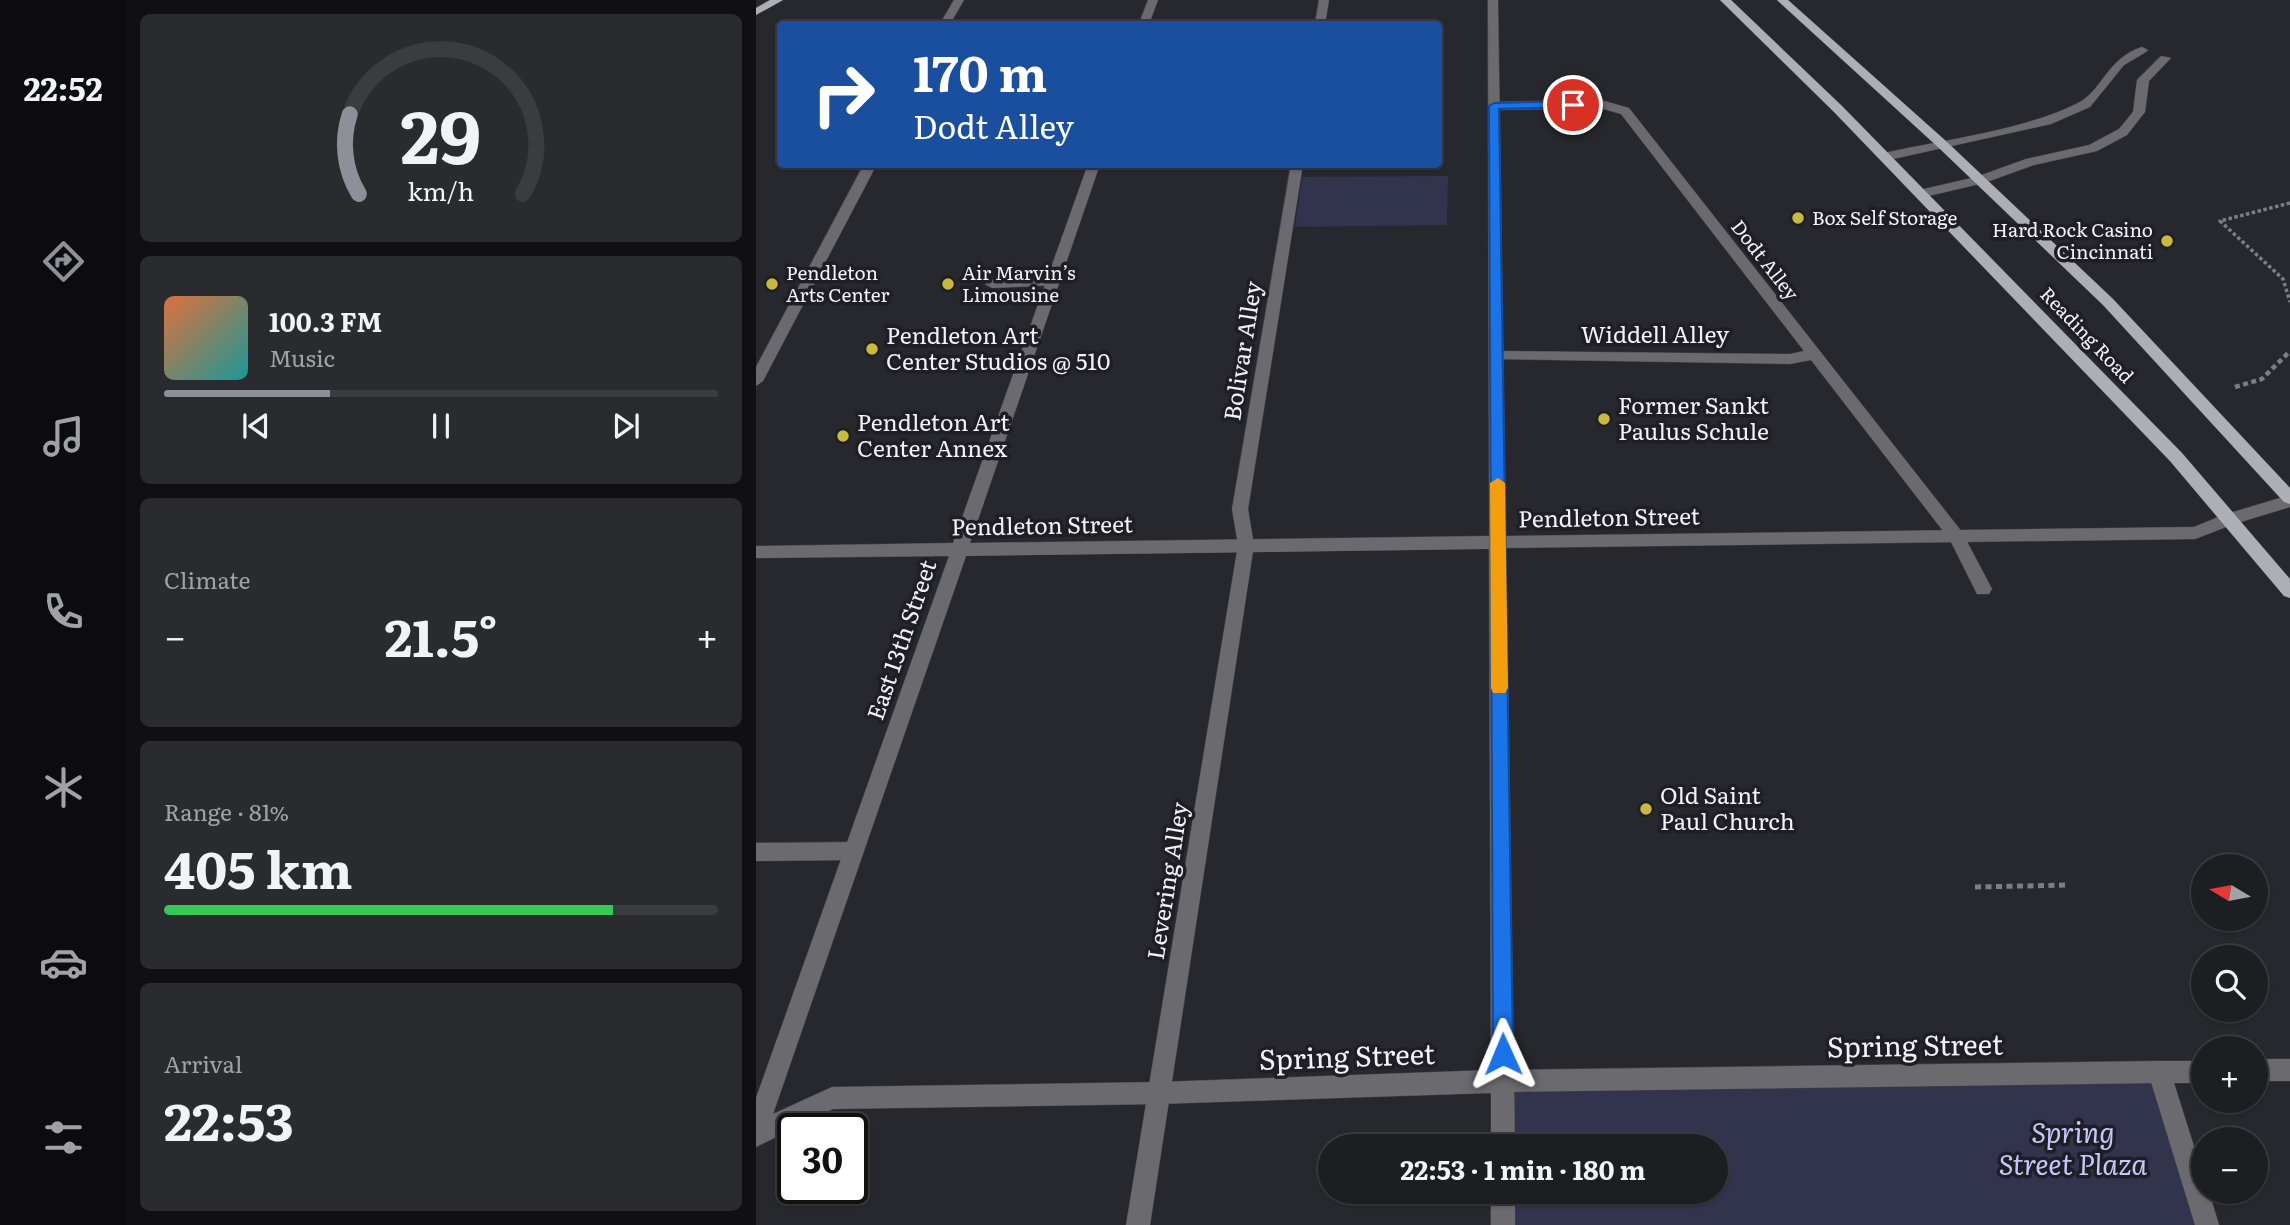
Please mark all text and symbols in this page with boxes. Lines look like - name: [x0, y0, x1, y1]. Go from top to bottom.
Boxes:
- text: 170 m: [913, 34, 1047, 107]
- icon: right: [798, 49, 889, 140]
- text: 22:52: [23, 63, 103, 111]
- pin: [1543, 75, 1603, 135]
- text: 29: [400, 78, 482, 186]
- icon: arrive: [1554, 86, 1592, 124]
- text: Dodt Alley: [913, 101, 1074, 149]
- text: km/h: [408, 172, 474, 209]
- place label: Box Self Storage: [1812, 203, 1957, 231]
- marker: Box Self Storage: [1790, 210, 1806, 226]
- street label: Dodt Alley: [1725, 213, 1806, 306]
- place label: Hard Rock Casino Cincinnati: [1992, 215, 2153, 265]
- marker: Hard Rock Casino Cincinnati: [2159, 233, 2175, 249]
- icon: directions: [39, 237, 88, 286]
- place label: Pendleton Arts Center: [786, 258, 889, 308]
- place label: Air Marvin’s Limousine: [962, 258, 1076, 308]
- marker: Pendleton Arts Center: [764, 276, 780, 292]
- marker: Air Marvin’s Limousine: [940, 276, 956, 292]
- street label: Bolivar Alley: [1213, 278, 1269, 423]
- street label: Reading Road: [2034, 280, 2141, 389]
- text: 100.3 FM: [269, 301, 382, 340]
- street label: Widdell Alley: [1581, 316, 1730, 350]
- place label: Pendleton Art Center Studios @ 510: [886, 317, 1110, 377]
- text: Music: [269, 340, 335, 374]
- marker: Pendleton Art Center Studios @ 510: [864, 341, 880, 357]
- place label: Former Sankt Paulus Schule: [1618, 387, 1770, 447]
- place label: Pendleton Art Center Annex: [857, 404, 1010, 464]
- icon: previous: [237, 407, 275, 445]
- icon: pause: [422, 407, 460, 445]
- icon: next: [607, 407, 645, 445]
- marker: Former Sankt Paulus Schule: [1596, 411, 1612, 427]
- icon: music: [39, 412, 88, 461]
- marker: Pendleton Art Center Annex: [835, 428, 851, 444]
- street label: Pendleton Street: [1518, 497, 1701, 535]
- street label: Pendleton Street: [951, 505, 1134, 543]
- street label: East 13th Street: [857, 554, 944, 724]
- text: Climate: [164, 562, 250, 596]
- icon: phone: [39, 587, 88, 636]
- text: 21.5°: [384, 596, 498, 673]
- text: −: [164, 606, 186, 663]
- text: +: [696, 606, 718, 663]
- icon: climate: [39, 763, 88, 812]
- place label: Old Saint Paul Church: [1660, 777, 1795, 837]
- text: Range · 81%: [164, 794, 289, 828]
- street label: Levering Alley: [1137, 799, 1195, 962]
- marker: Old Saint Paul Church: [1638, 801, 1654, 817]
- text: 405 km: [164, 828, 352, 905]
- north arrow: [2191, 854, 2268, 931]
- map controls: [2191, 854, 2268, 1204]
- icon: car: [39, 938, 88, 987]
- button: search: [2191, 945, 2268, 1022]
- position arrow: [1466, 1017, 1540, 1091]
- street label: Spring Street: [1827, 1021, 2004, 1067]
- street label: Spring Street: [1258, 1031, 1436, 1079]
- button: +: [2191, 1036, 2268, 1113]
- text: Arrival: [164, 1046, 243, 1080]
- text: 22:53: [164, 1080, 294, 1157]
- park label: Spring Street Plaza: [1999, 1110, 2147, 1184]
- icon: filters: [39, 1113, 88, 1162]
- speed limit sign: 30: [777, 1113, 868, 1204]
- button: −: [2191, 1127, 2268, 1204]
- text: 22:53 · 1 min · 180 m: [1400, 1149, 1646, 1188]

